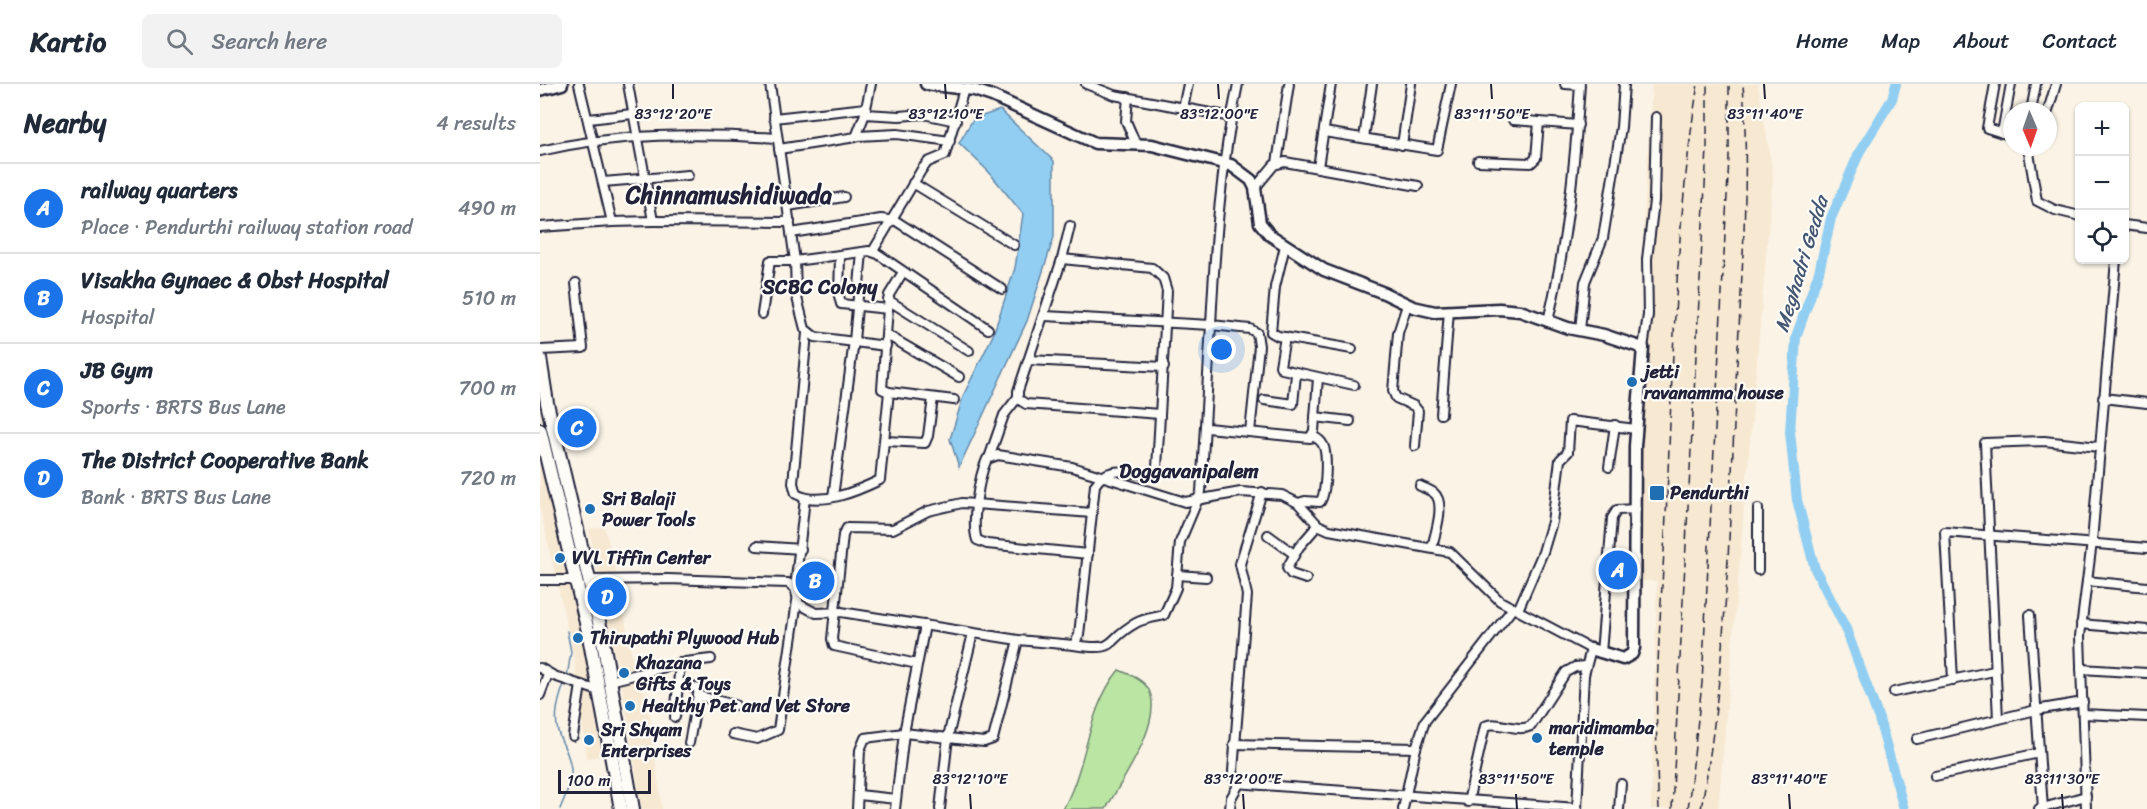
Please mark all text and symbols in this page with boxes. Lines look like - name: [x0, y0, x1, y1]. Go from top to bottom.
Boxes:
- search box: [142, 14, 562, 68]
- text: Kartio: [30, 17, 106, 66]
- text: Search here: [211, 22, 327, 61]
- text: Home: [1796, 22, 1848, 60]
- text: Map: [1881, 22, 1920, 60]
- text: About: [1953, 22, 2010, 60]
- text: Contact: [2043, 22, 2117, 60]
- icon: search: [163, 25, 196, 58]
- text: Nearby: [24, 100, 106, 146]
- text: 83°12'20"E: [634, 101, 713, 127]
- text: 83°12'10"E: [909, 101, 985, 127]
- text: 83°12'00"E: [1180, 101, 1260, 127]
- text: 83°11'50"E: [1454, 101, 1531, 127]
- text: 83°11'40"E: [1727, 101, 1804, 127]
- north arrow: [2003, 102, 2057, 156]
- map controls: [2075, 102, 2129, 264]
- button: +: [2075, 102, 2129, 156]
- text: 4 results: [436, 106, 516, 141]
- button: −: [2075, 156, 2129, 210]
- text: railway quarters: [81, 171, 238, 210]
- district label: Chinnamushidiwada: [625, 174, 832, 216]
- water label: Meghadri Gedda: [1764, 189, 1840, 336]
- text: A: [37, 191, 50, 226]
- text: 490 m: [458, 191, 516, 226]
- text: Place · Pendurthi railway station road: [81, 210, 413, 245]
- button: locate: [2075, 210, 2129, 264]
- text: Visakha Gynaec & Obst Hospital: [81, 261, 389, 300]
- district label: SCBC Colony: [761, 270, 878, 305]
- text: B: [37, 281, 50, 316]
- text: 510 m: [462, 281, 516, 316]
- text: Hospital: [81, 300, 154, 335]
- your location: [1207, 335, 1236, 364]
- text: JB Gym: [81, 351, 153, 390]
- place label: jetti ravanamma house: [1640, 356, 1784, 409]
- text: C: [37, 371, 50, 406]
- text: 700 m: [459, 371, 516, 406]
- marker: jetti ravanamma house: [1625, 375, 1639, 389]
- text: Sports · BRTS Bus Lane: [81, 390, 286, 425]
- pin: C: [558, 406, 597, 450]
- text: The District Cooperative Bank: [81, 441, 369, 480]
- district label: Doggavanipalem: [1119, 454, 1259, 489]
- text: D: [38, 461, 49, 496]
- text: 720 m: [460, 461, 516, 496]
- place label: Pendurthi: [1670, 477, 1750, 509]
- text: Bank · BRTS Bus Lane: [81, 480, 271, 515]
- place label: Sri Balaji Power Tools: [601, 483, 696, 536]
- marker: Pendurthi: [1648, 484, 1666, 502]
- marker: Sri Balaji Power Tools: [583, 502, 597, 516]
- place label: VVL Tiffin Center: [572, 542, 712, 574]
- pin: A: [1598, 548, 1638, 592]
- marker: VVL Tiffin Center: [553, 551, 567, 565]
- pin: B: [796, 558, 834, 604]
- pin: D: [588, 574, 626, 620]
- place label: Thirupathi Plywood Hub: [590, 622, 779, 654]
- marker: Thirupathi Plywood Hub: [571, 631, 585, 645]
- place label: Khazana Gifts & Toys: [635, 647, 731, 700]
- marker: Khazana Gifts & Toys: [617, 666, 631, 680]
- place label: Healthy Pet and Vet Store: [641, 690, 851, 722]
- marker: Healthy Pet and Vet Store: [623, 699, 637, 713]
- place label: maridimamba temple: [1548, 712, 1655, 765]
- place label: Sri Shyam Enterprises: [600, 714, 692, 767]
- marker: maridimamba temple: [1530, 731, 1544, 745]
- marker: Sri Shyam Enterprises: [582, 733, 596, 747]
- text: 100 m: [567, 766, 611, 795]
- text: 83°12'10"E: [933, 766, 1009, 792]
- text: 83°12'00"E: [1204, 766, 1284, 792]
- text: 83°11'50"E: [1478, 766, 1555, 792]
- text: 83°11'40"E: [1751, 766, 1828, 792]
- text: 83°11'30"E: [2025, 766, 2101, 792]
- scale bar: [558, 767, 651, 794]

